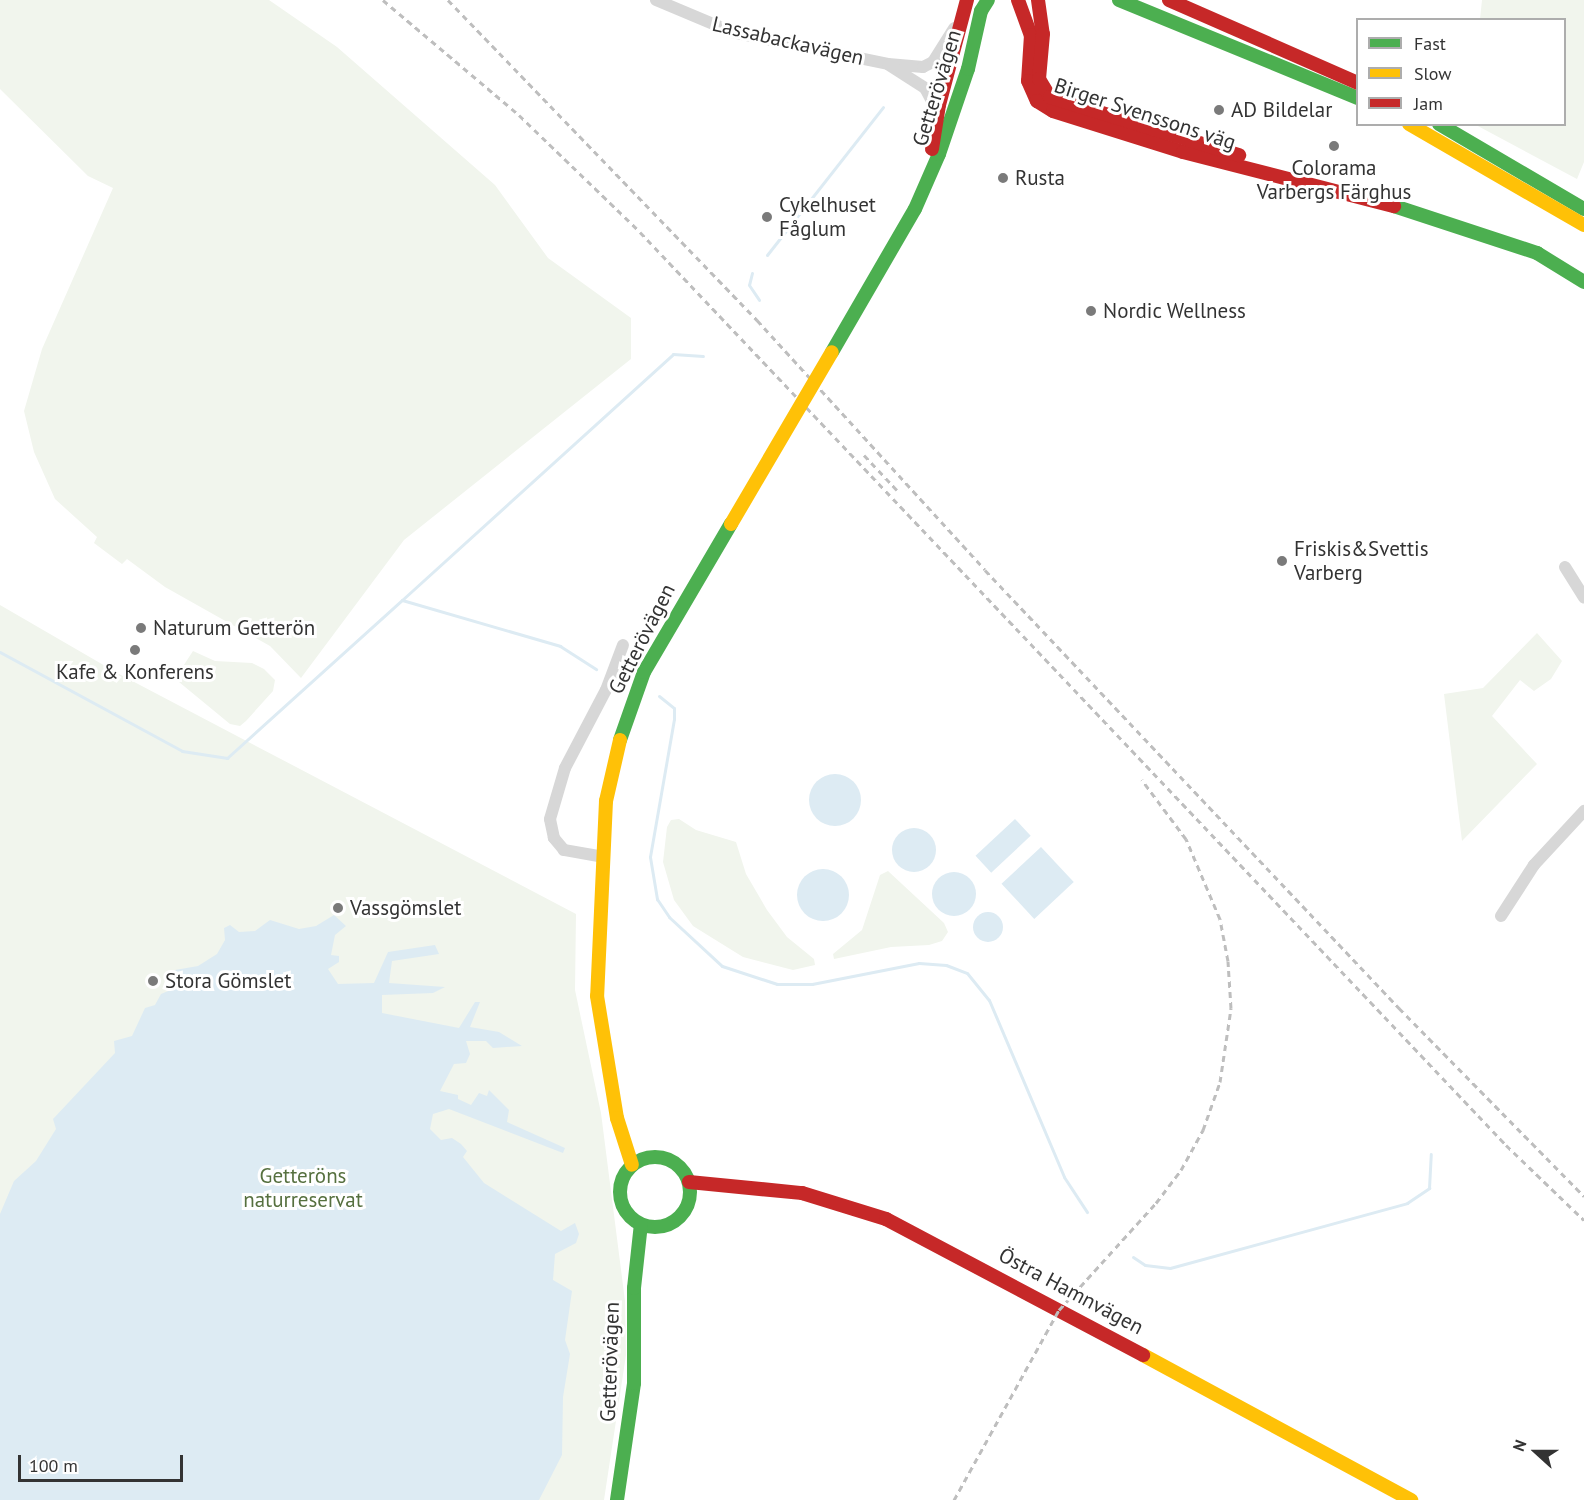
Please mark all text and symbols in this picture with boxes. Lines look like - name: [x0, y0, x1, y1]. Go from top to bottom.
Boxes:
- street label: Lassabackavägen: [710, 11, 866, 71]
- legend: [1356, 18, 1566, 126]
- street label: Getterövägen: [907, 27, 967, 149]
- text: Fast: [1414, 32, 1446, 55]
- text: Slow: [1414, 62, 1452, 85]
- street label: Birger Svenssons väg: [1051, 73, 1239, 155]
- text: Jam: [1414, 92, 1443, 115]
- place label: AD Bildelar: [1231, 97, 1332, 123]
- marker: AD Bildelar: [1212, 103, 1226, 117]
- marker: Colorama Varbergs Färghus: [1327, 139, 1341, 153]
- place label: Colorama Varbergs Färghus: [1257, 155, 1411, 205]
- place label: Rusta: [1015, 165, 1065, 191]
- marker: Rusta: [996, 171, 1010, 185]
- place label: Cykelhuset Fåglum: [779, 192, 876, 242]
- marker: Cykelhuset Fåglum: [760, 210, 774, 224]
- place label: Nordic Wellness: [1103, 298, 1247, 324]
- marker: Nordic Wellness: [1084, 304, 1098, 318]
- place label: Friskis&Svettis Varberg: [1294, 536, 1429, 586]
- marker: Friskis&Svettis Varberg: [1275, 554, 1289, 568]
- street label: Getterövägen: [603, 580, 681, 698]
- place label: Naturum Getterön: [153, 615, 315, 641]
- marker: Naturum Getterön: [134, 621, 148, 635]
- marker: Kafe & Konferens: [128, 643, 142, 657]
- place label: Kafe & Konferens: [56, 659, 214, 685]
- place label: Vassgömslet: [350, 895, 461, 921]
- marker: Vassgömslet: [331, 901, 345, 915]
- place label: Stora Gömslet: [165, 968, 291, 994]
- marker: Stora Gömslet: [146, 974, 160, 988]
- park label: Getteröns naturreservat: [243, 1163, 363, 1213]
- street label: Östra Hamnvägen: [994, 1242, 1148, 1340]
- street label: Getterövägen: [595, 1301, 625, 1423]
- north arrow: [1506, 1422, 1566, 1482]
- text: N: [1508, 1437, 1530, 1454]
- scale bar: [21, 1443, 186, 1481]
- text: 100 m: [29, 1454, 78, 1477]

